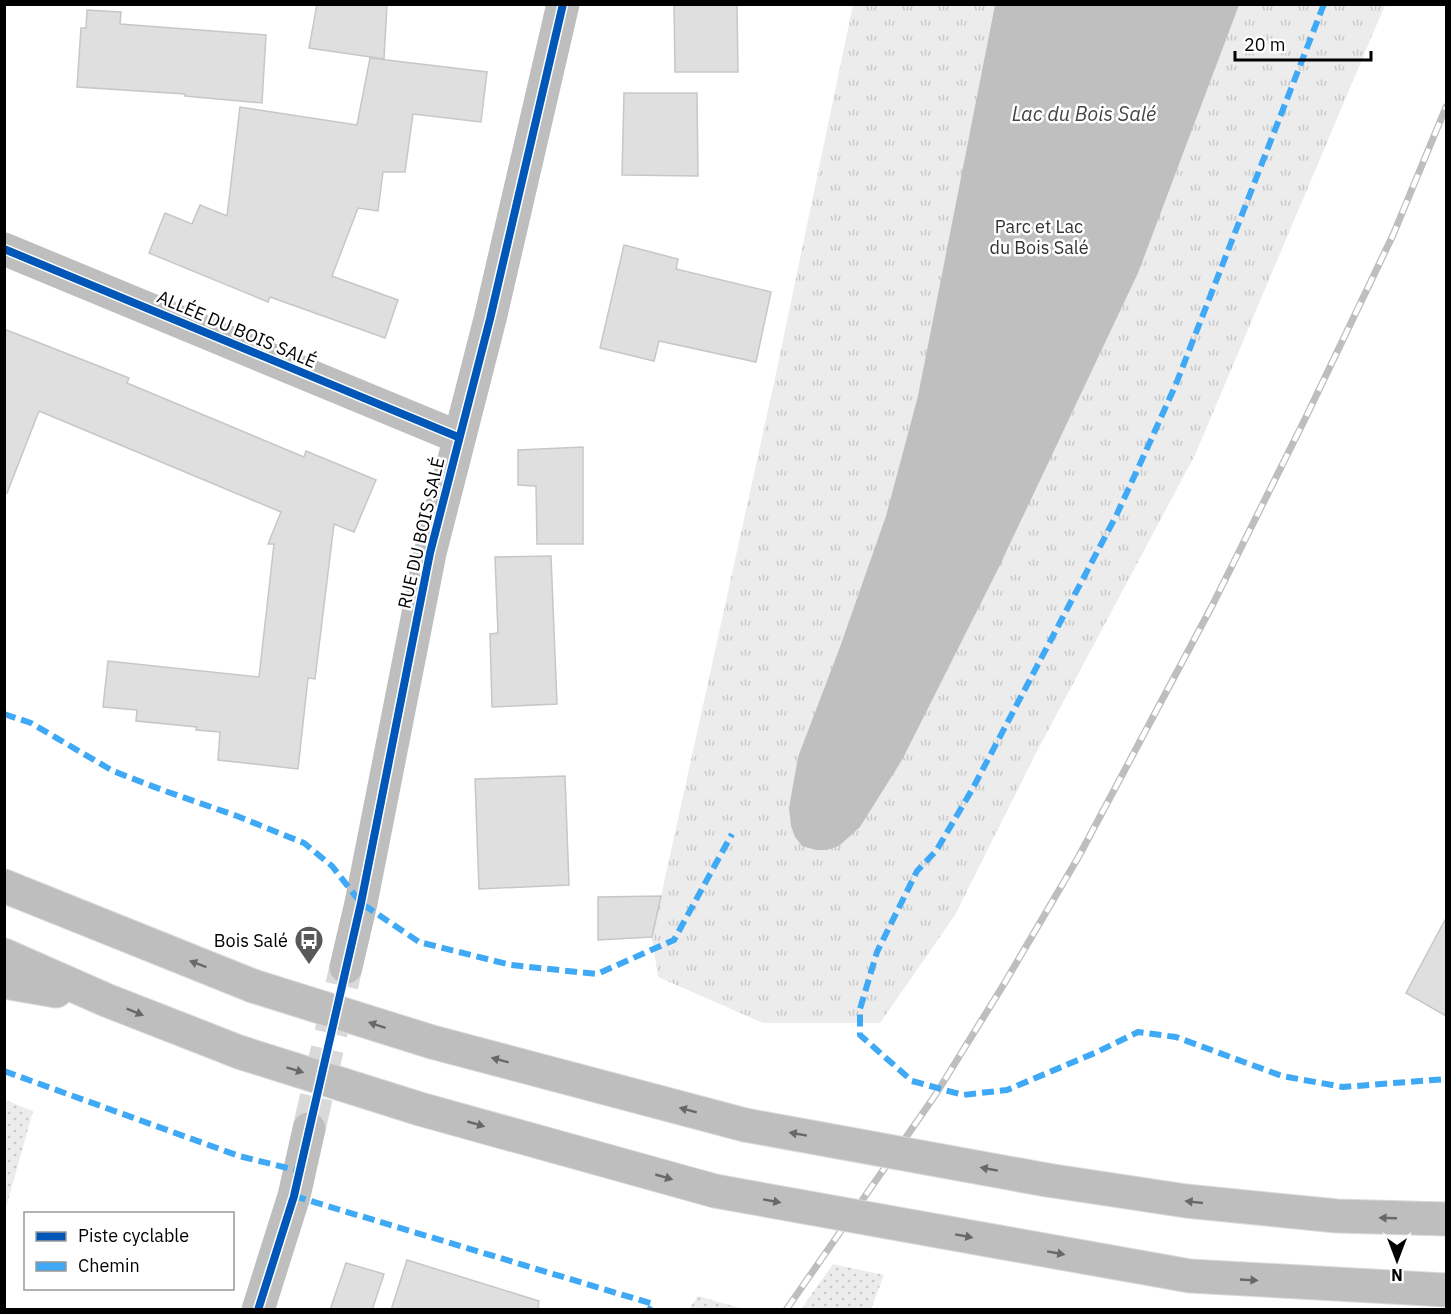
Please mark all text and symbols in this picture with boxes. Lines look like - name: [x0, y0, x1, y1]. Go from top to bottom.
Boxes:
- scale bar: [1235, 24, 1372, 62]
- text: 20 m: [1244, 33, 1286, 56]
- water label: Lac du Bois Salé: [1012, 100, 1156, 127]
- park label: Parc et Lac du Bois Salé: [989, 215, 1089, 259]
- street label: ALLÉE DU BOIS SALÉ: [154, 285, 320, 373]
- street label: RUE DU BOIS SALÉ: [392, 455, 450, 611]
- bus stop icon: Bois Salé: [293, 924, 325, 966]
- place label: Bois Salé: [214, 929, 288, 952]
- one-way arrow: [189, 959, 207, 968]
- one-way arrow: [127, 1007, 145, 1017]
- one-way arrow: [368, 1019, 386, 1029]
- one-way arrow: [491, 1055, 509, 1064]
- one-way arrow: [286, 1065, 304, 1075]
- one-way arrow: [679, 1104, 698, 1114]
- one-way arrow: [467, 1120, 485, 1130]
- one-way arrow: [788, 1129, 807, 1138]
- one-way arrow: [980, 1164, 999, 1173]
- one-way arrow: [655, 1173, 673, 1182]
- one-way arrow: [763, 1197, 782, 1206]
- one-way arrow: [1184, 1197, 1203, 1207]
- legend: [24, 1212, 234, 1290]
- one-way arrow: [1379, 1213, 1398, 1222]
- text: Piste cyclable: [78, 1224, 189, 1247]
- north arrow: [1367, 1230, 1427, 1290]
- one-way arrow: [955, 1232, 974, 1241]
- one-way arrow: [1047, 1248, 1066, 1257]
- text: Chemin: [78, 1254, 140, 1277]
- text: N: [1391, 1265, 1403, 1285]
- one-way arrow: [1240, 1275, 1259, 1284]

